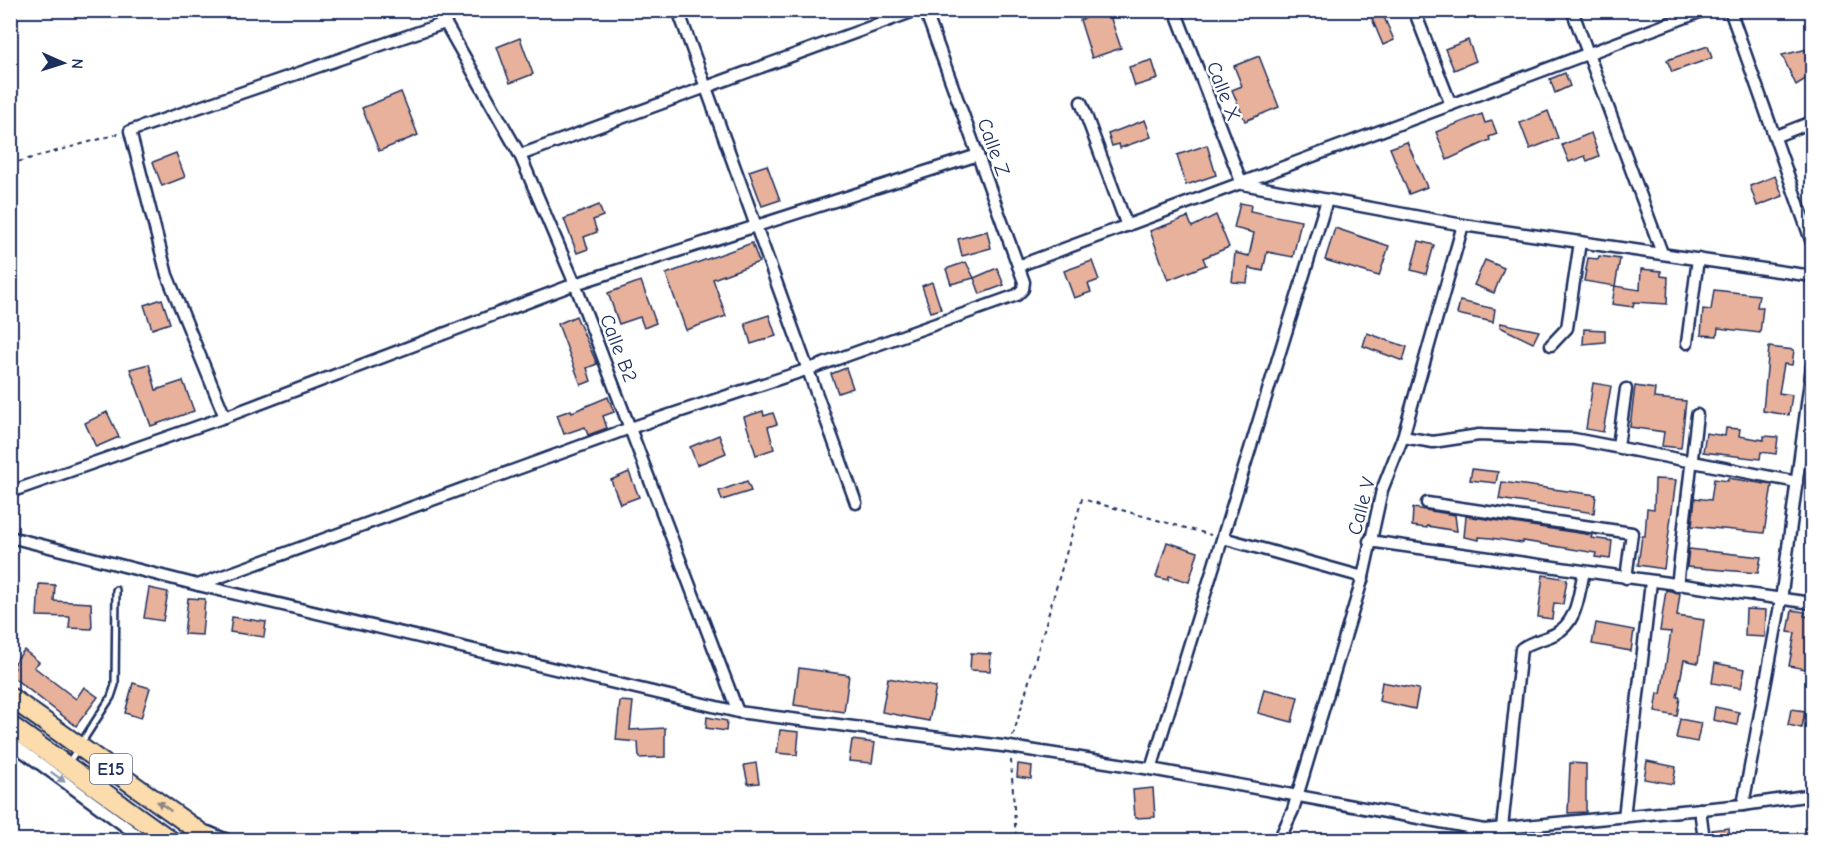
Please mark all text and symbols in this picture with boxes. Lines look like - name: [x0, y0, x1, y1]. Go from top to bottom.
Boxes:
- north arrow: [33, 33, 93, 93]
- text: N: [68, 58, 86, 69]
- street label: Calle X: [1202, 58, 1245, 124]
- street label: Calle Z: [973, 115, 1015, 179]
- street label: Calle B2: [595, 311, 642, 385]
- street label: Calle V: [1343, 474, 1380, 537]
- road number: E15: [90, 754, 132, 784]
- one-way arrow: [49, 771, 65, 783]
- one-way arrow: [156, 800, 172, 812]

